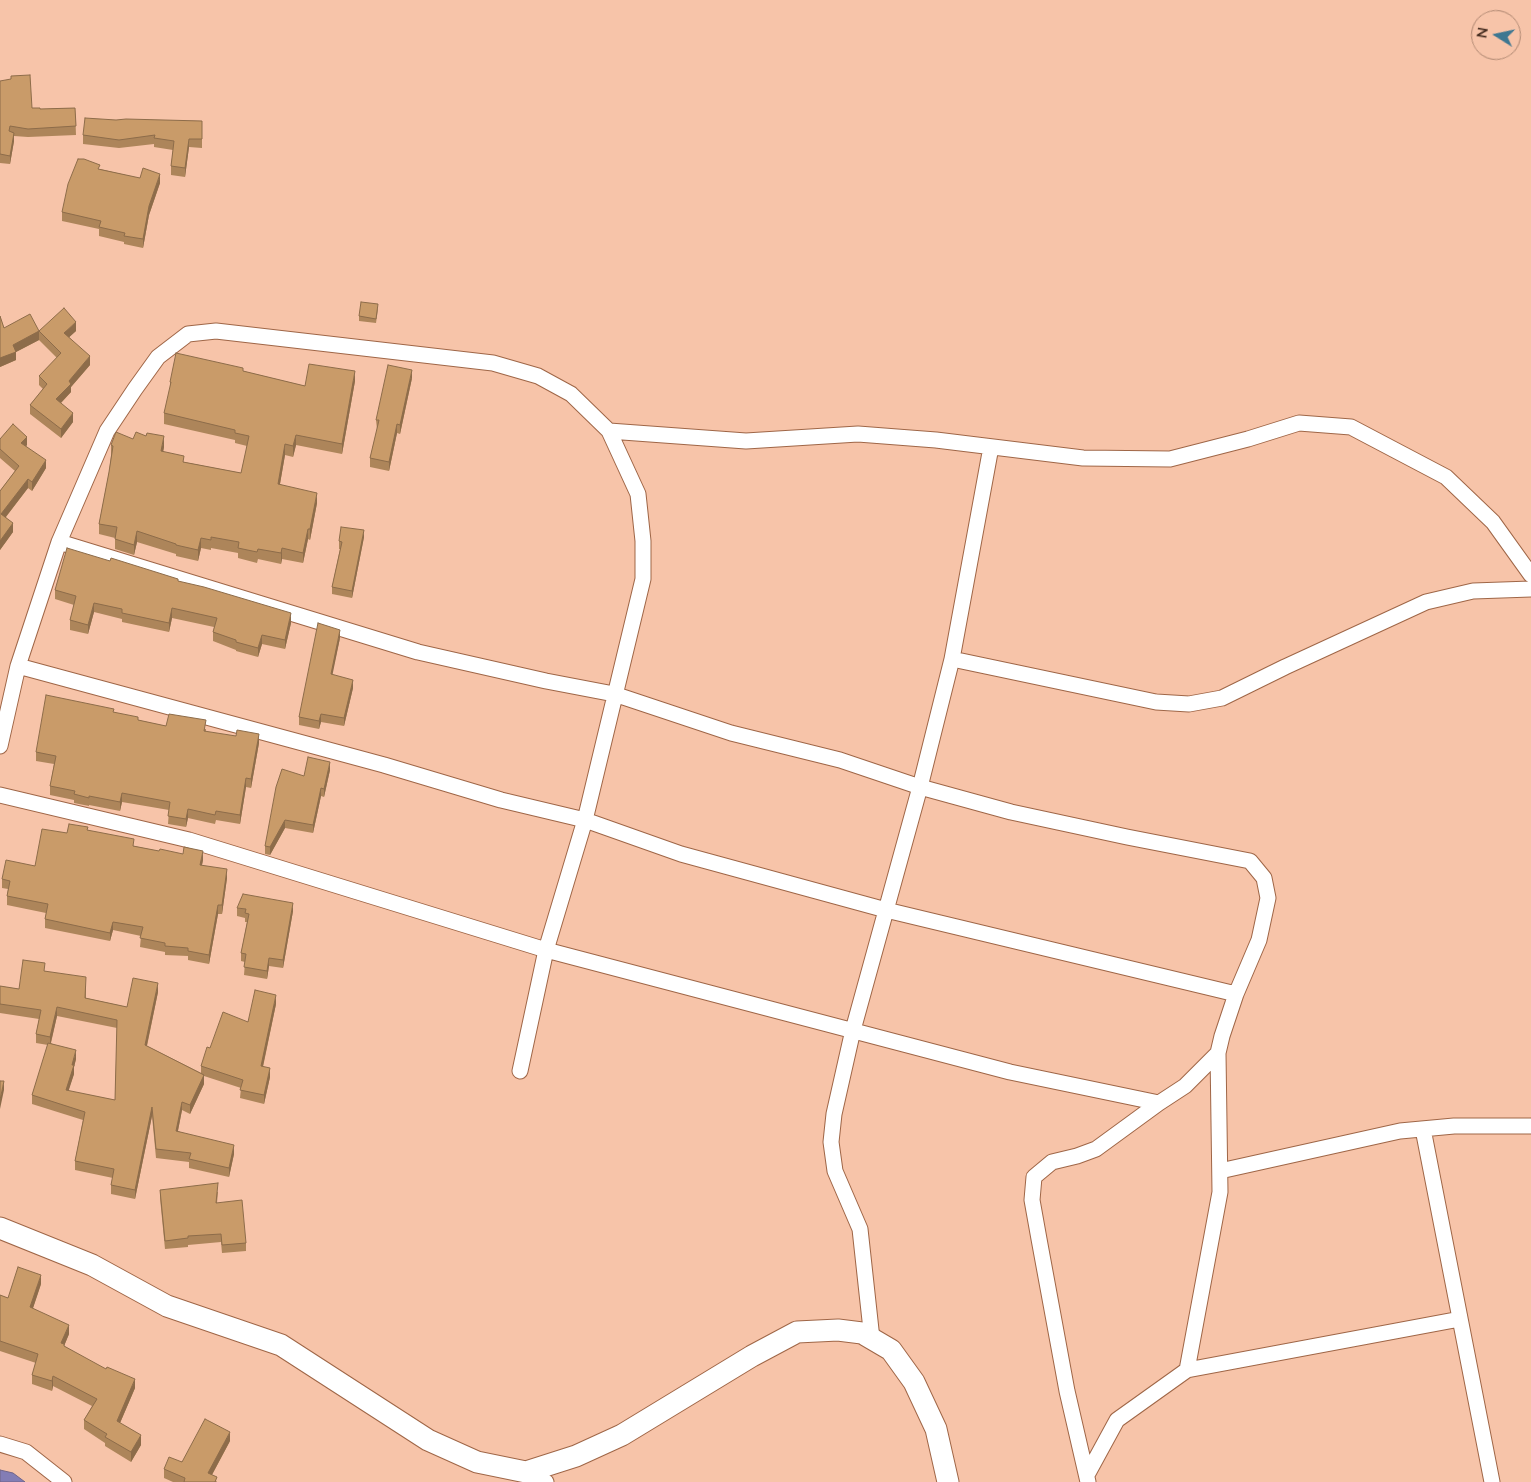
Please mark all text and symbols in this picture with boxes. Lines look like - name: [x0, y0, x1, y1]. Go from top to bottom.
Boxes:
- north arrow: [1471, 10, 1521, 60]
- text: N: [1472, 26, 1491, 39]

